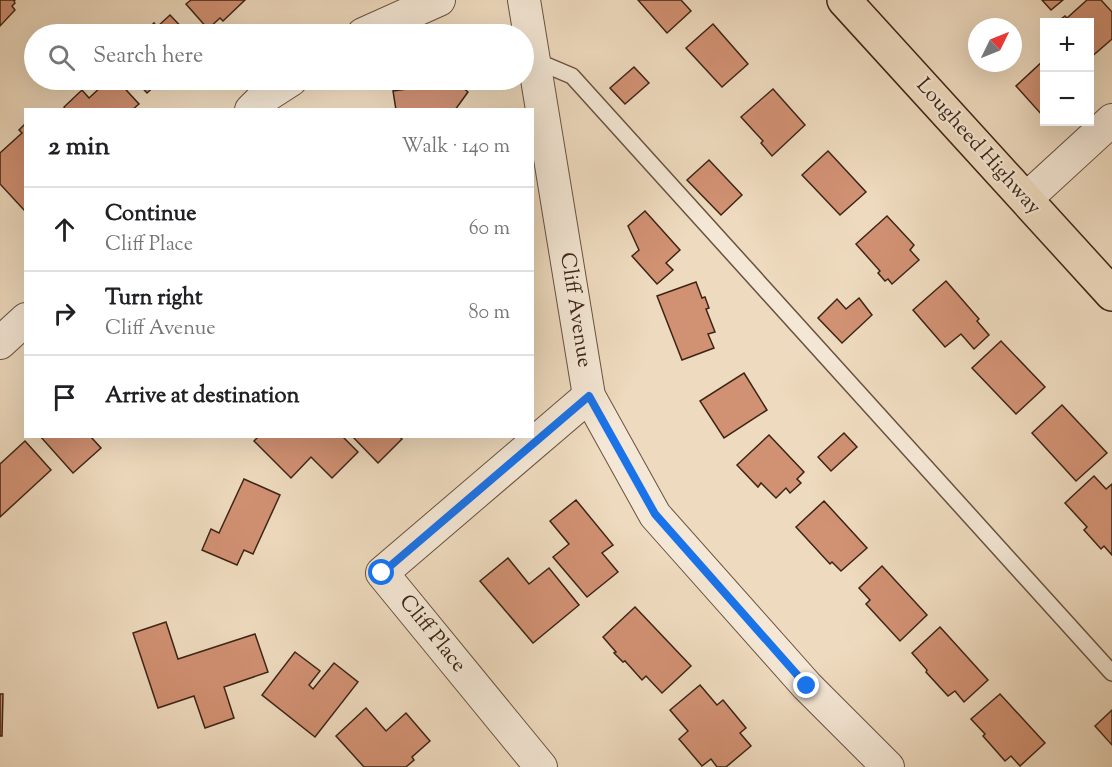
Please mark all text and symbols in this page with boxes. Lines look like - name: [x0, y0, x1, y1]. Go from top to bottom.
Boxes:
- north arrow: [968, 18, 1022, 72]
- map controls: [1040, 18, 1094, 126]
- button: +: [1040, 18, 1094, 72]
- search box: [24, 24, 534, 90]
- icon: search: [45, 41, 78, 74]
- text: Search here: [93, 41, 203, 73]
- street label: Lougheed Highway: [908, 72, 1048, 222]
- button: −: [1040, 72, 1094, 126]
- text: 2 min: [48, 129, 110, 166]
- text: Walk · 140 m: [401, 133, 510, 162]
- text: Continue: [105, 199, 196, 231]
- icon: ahead: [48, 213, 81, 246]
- text: 60 m: [469, 215, 510, 244]
- text: Cliff Place: [105, 231, 193, 260]
- street label: Cliff Avenue: [551, 250, 599, 370]
- text: Turn right: [105, 283, 202, 315]
- icon: right: [48, 297, 81, 330]
- text: 80 m: [469, 299, 510, 328]
- text: Cliff Avenue: [105, 315, 216, 344]
- icon: arrive: [48, 381, 81, 414]
- text: Arrive at destination: [105, 381, 300, 413]
- route start: [368, 559, 394, 585]
- street label: Cliff Place: [391, 589, 473, 679]
- route end: [793, 672, 819, 698]

